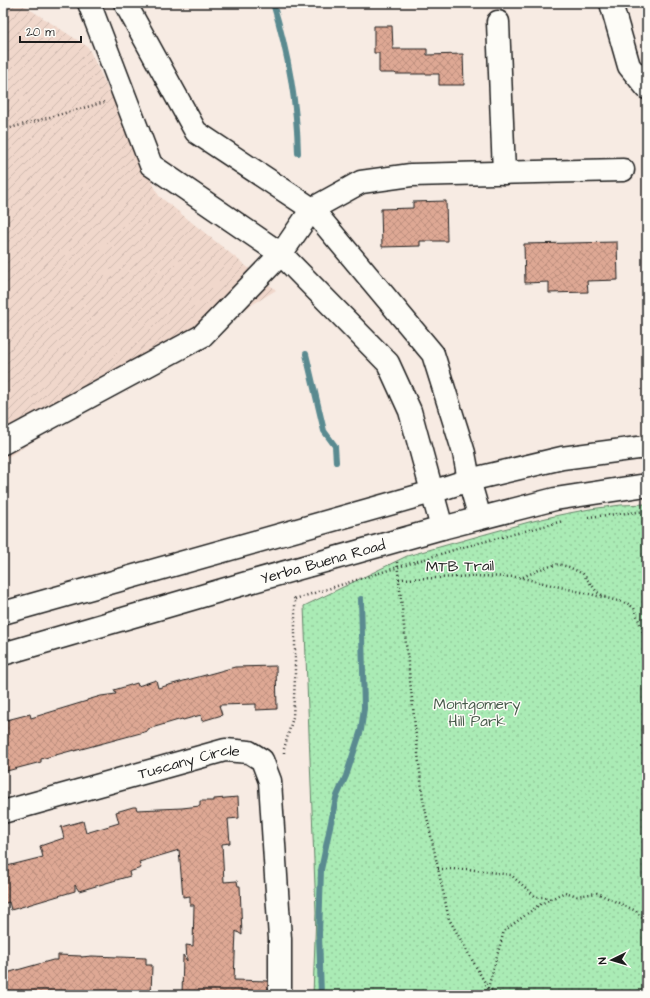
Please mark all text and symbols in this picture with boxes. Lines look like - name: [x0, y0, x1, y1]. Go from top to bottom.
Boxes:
- scale bar: [20, 18, 81, 44]
- text: 20 m: [26, 24, 55, 41]
- street label: Yerba Buena Road: [258, 534, 388, 590]
- street label: MTB Trail: [426, 555, 494, 578]
- park label: Montgomery Hill Park: [434, 694, 520, 732]
- street label: Tuscany Circle: [136, 739, 241, 785]
- north arrow: [592, 940, 632, 980]
- text: N: [595, 957, 610, 965]

